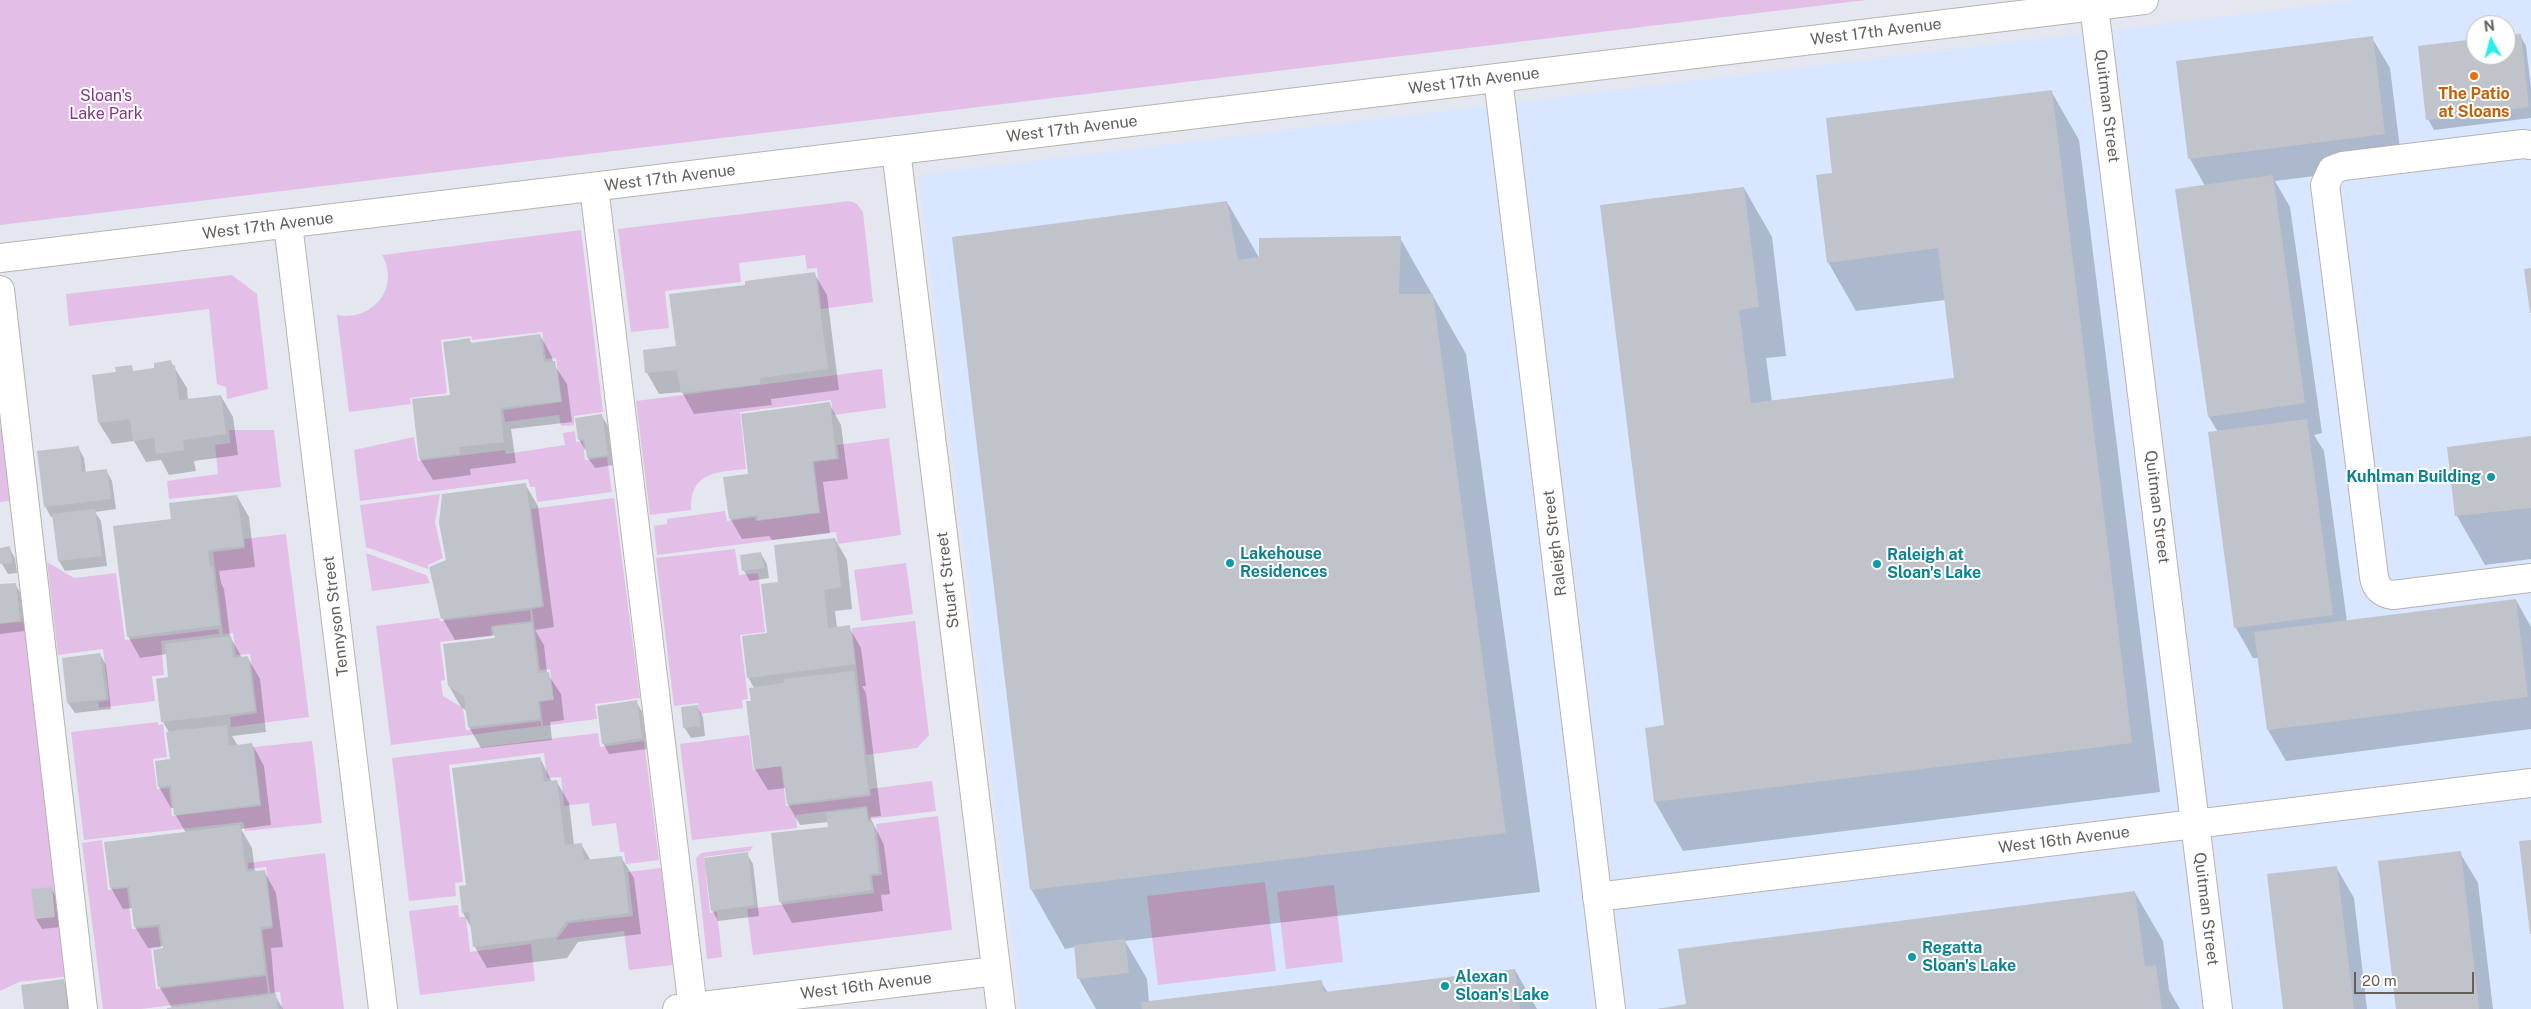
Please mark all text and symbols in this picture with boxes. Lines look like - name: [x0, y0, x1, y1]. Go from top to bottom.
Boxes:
- street label: West 17th Avenue: [1809, 14, 1943, 50]
- north arrow: [2466, 15, 2516, 65]
- text: N: [2483, 17, 2496, 35]
- street label: Quitman Street: [2091, 48, 2123, 164]
- street label: West 17th Avenue: [1407, 63, 1541, 99]
- marker: The Patio at Sloans: [2468, 70, 2480, 82]
- place label: The Patio at Sloans: [2438, 84, 2510, 122]
- park label: Sloan's Lake Park: [69, 86, 143, 124]
- street label: West 17th Avenue: [1005, 111, 1139, 147]
- street label: West 17th Avenue: [603, 160, 737, 196]
- street label: West 17th Avenue: [201, 208, 335, 244]
- street label: Quitman Street: [2141, 449, 2173, 565]
- place label: Kuhlman Building: [2346, 467, 2481, 487]
- marker: Kuhlman Building: [2485, 471, 2497, 483]
- street label: Raleigh Street: [1539, 489, 1571, 597]
- street label: Stuart Street: [933, 530, 963, 630]
- place label: Lakehouse Residences: [1240, 544, 1328, 582]
- place label: Raleigh at Sloan's Lake: [1887, 545, 1981, 583]
- street label: Tennyson Street: [319, 555, 353, 677]
- marker: Lakehouse Residences: [1224, 557, 1236, 569]
- marker: Raleigh at Sloan's Lake: [1871, 558, 1883, 570]
- street label: West 16th Avenue: [1997, 822, 2131, 858]
- street label: Quitman Street: [2190, 851, 2222, 967]
- place label: Regatta Sloan's Lake: [1922, 938, 2016, 976]
- marker: Regatta Sloan's Lake: [1906, 951, 1918, 963]
- scale bar: [2356, 962, 2476, 994]
- place label: Alexan Sloan's Lake: [1455, 967, 1549, 1005]
- street label: West 16th Avenue: [799, 968, 933, 1004]
- text: 20 m: [2362, 972, 2397, 989]
- marker: Alexan Sloan's Lake: [1439, 980, 1451, 992]

